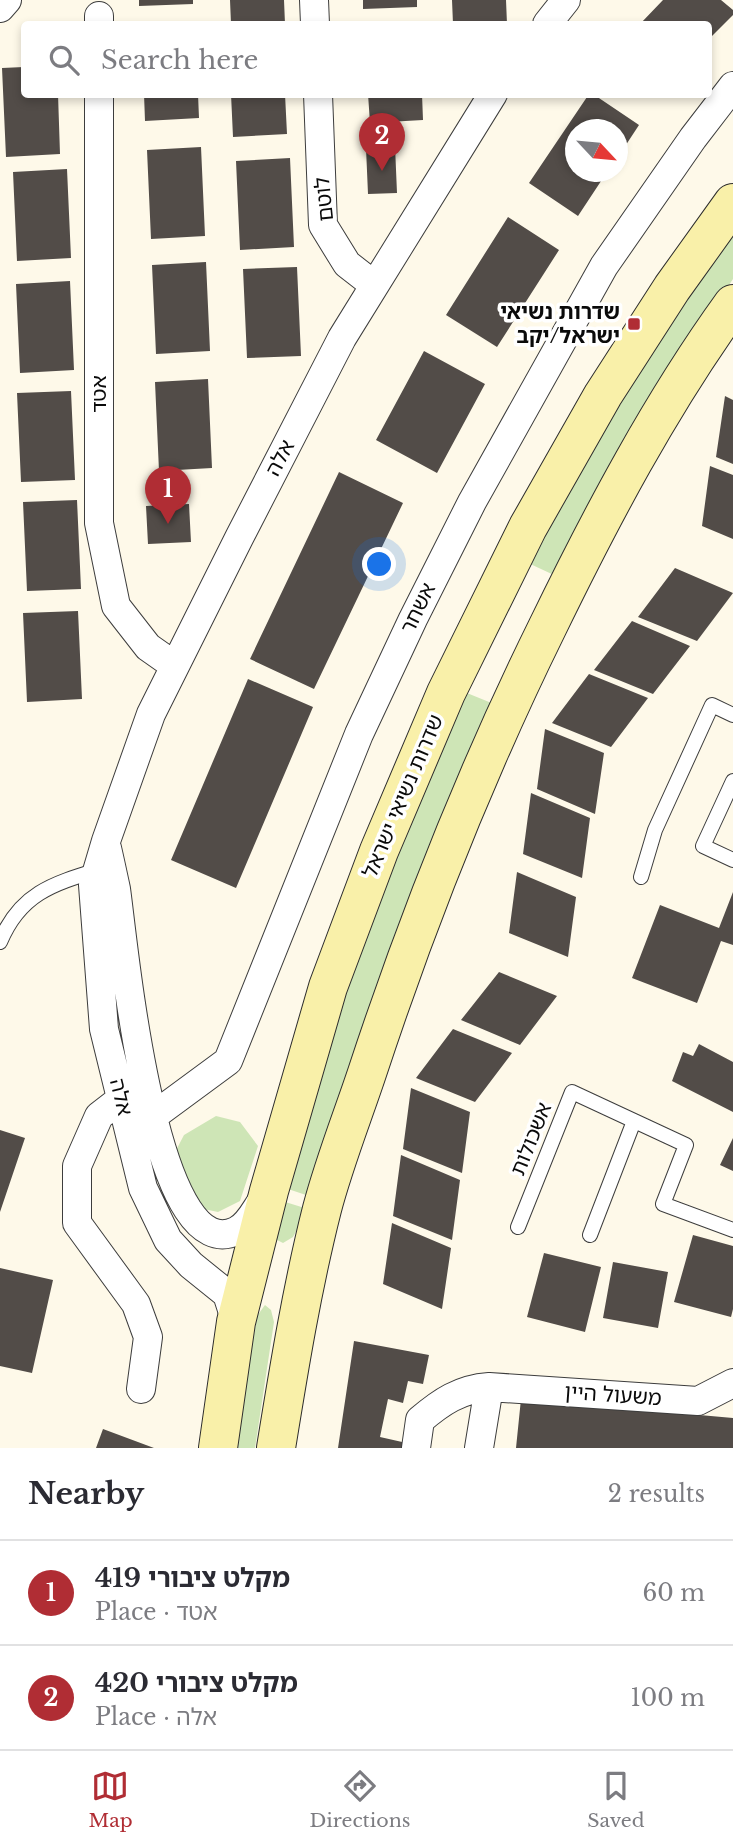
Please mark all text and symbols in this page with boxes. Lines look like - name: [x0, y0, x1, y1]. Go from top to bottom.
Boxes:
- search box: [21, 21, 712, 98]
- icon: search: [45, 41, 83, 79]
- text: Search here: [101, 44, 258, 76]
- pin: 2: [359, 113, 405, 171]
- north arrow: [565, 119, 628, 182]
- street label: לוטם: [309, 175, 339, 223]
- place label: שדרות נשיאי ישראל/יקב: [500, 299, 620, 349]
- marker: שדרות נשיאי ישראל/יקב: [626, 316, 642, 332]
- street label: אטד: [86, 375, 112, 413]
- street label: אלה: [260, 435, 300, 481]
- pin: 1: [145, 466, 191, 524]
- your location: [362, 547, 396, 581]
- street label: אשחר: [395, 578, 441, 638]
- street label: שדרות נשיאי ישראל: [357, 711, 449, 881]
- street label: אלה: [104, 1076, 138, 1118]
- street label: אשכולות: [505, 1099, 557, 1179]
- street label: משעול היין: [564, 1379, 663, 1411]
- text: Nearby: [28, 1475, 144, 1512]
- text: 2 results: [608, 1480, 705, 1508]
- text: מקלט ציבורי 419: [95, 1562, 290, 1594]
- text: 1: [46, 1579, 56, 1607]
- text: 60 m: [643, 1579, 705, 1607]
- text: Place · אטד: [95, 1598, 218, 1626]
- text: מקלט ציבורי 420: [95, 1667, 298, 1699]
- text: 2: [44, 1684, 58, 1712]
- text: 100 m: [631, 1684, 705, 1712]
- text: Place · אלה: [95, 1703, 217, 1731]
- tab: Map: [88, 1767, 133, 1832]
- tab: Directions: [309, 1767, 410, 1832]
- tab: Saved: [587, 1767, 645, 1832]

